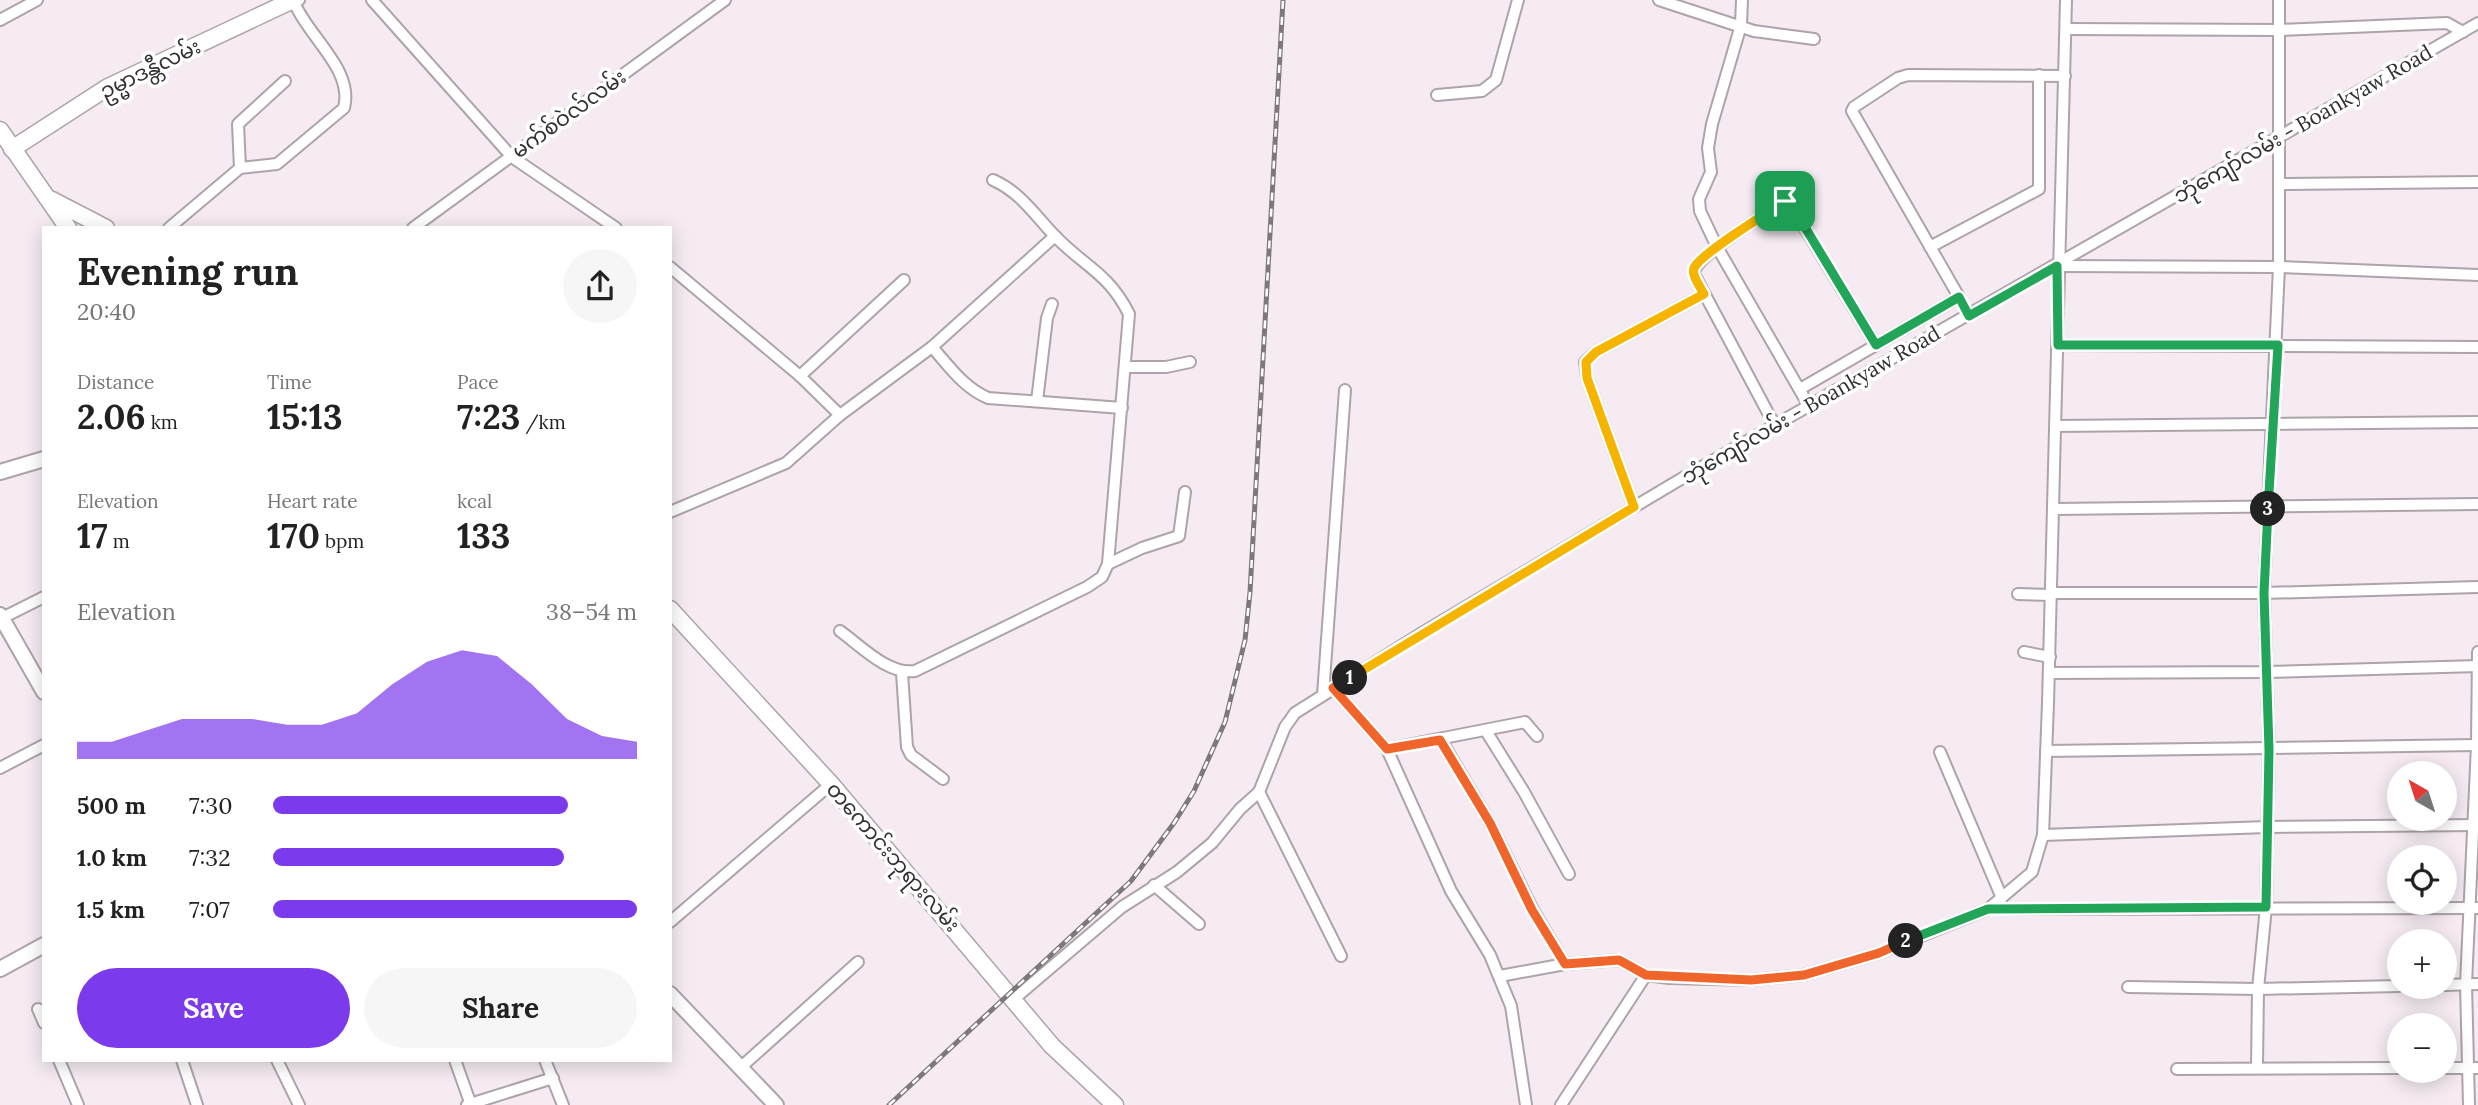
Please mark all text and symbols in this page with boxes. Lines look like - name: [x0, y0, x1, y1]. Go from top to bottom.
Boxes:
- street label: ဥမ္မာဒန္တီလမ်း: [94, 31, 207, 109]
- street label: ဘုံကျော်လမ်း - Boankyaw Road: [2167, 37, 2440, 213]
- street label: မက်စ်ဝဲလ်လမ်း: [505, 61, 631, 164]
- pin: [1755, 171, 1815, 231]
- icon: arrive: [1766, 182, 1804, 220]
- text: Evening run: [77, 247, 299, 295]
- button: share: [563, 249, 637, 323]
- text: 20:40: [77, 297, 136, 326]
- street label: ဘုံကျော်လမ်း - Boankyaw Road: [1675, 318, 1948, 494]
- text: Distance: [77, 370, 154, 394]
- text: Time: [267, 370, 312, 394]
- text: Pace: [457, 370, 499, 394]
- text: 2.06: [77, 394, 146, 439]
- text: 15:13: [267, 394, 343, 439]
- text: 7:23: [457, 394, 520, 439]
- text: km: [146, 410, 178, 434]
- text: /km: [520, 410, 566, 434]
- text: Elevation: [77, 489, 159, 513]
- text: Heart rate: [267, 489, 358, 513]
- text: kcal: [457, 489, 492, 513]
- pin: 3: [2250, 491, 2286, 526]
- text: 3: [2262, 496, 2273, 520]
- text: 17: [77, 513, 108, 558]
- text: 170: [267, 513, 320, 558]
- text: 133: [457, 513, 510, 558]
- text: m: [108, 529, 130, 553]
- text: bpm: [320, 529, 364, 553]
- text: Elevation: [77, 597, 176, 626]
- text: 38–54 m: [546, 597, 637, 626]
- pin: 1: [1332, 660, 1368, 696]
- text: 1: [1346, 665, 1353, 689]
- north arrow: [2387, 761, 2457, 831]
- map controls: [2387, 761, 2457, 1083]
- street label: တကောင်းဘုရားလမ်း: [818, 775, 968, 940]
- text: 500 m: [77, 791, 146, 820]
- text: 7:30: [189, 791, 232, 820]
- text: 1.0 km: [77, 843, 147, 872]
- text: 7:32: [189, 843, 231, 872]
- button: locate: [2387, 845, 2457, 915]
- text: 1.5 km: [77, 895, 145, 924]
- text: 7:07: [189, 895, 230, 924]
- pin: 2: [1888, 923, 1924, 958]
- text: 2: [1900, 928, 1911, 952]
- button: +: [2387, 929, 2457, 999]
- button: Save: [77, 968, 350, 1048]
- button: Share: [364, 968, 637, 1048]
- button: −: [2387, 1013, 2457, 1083]

